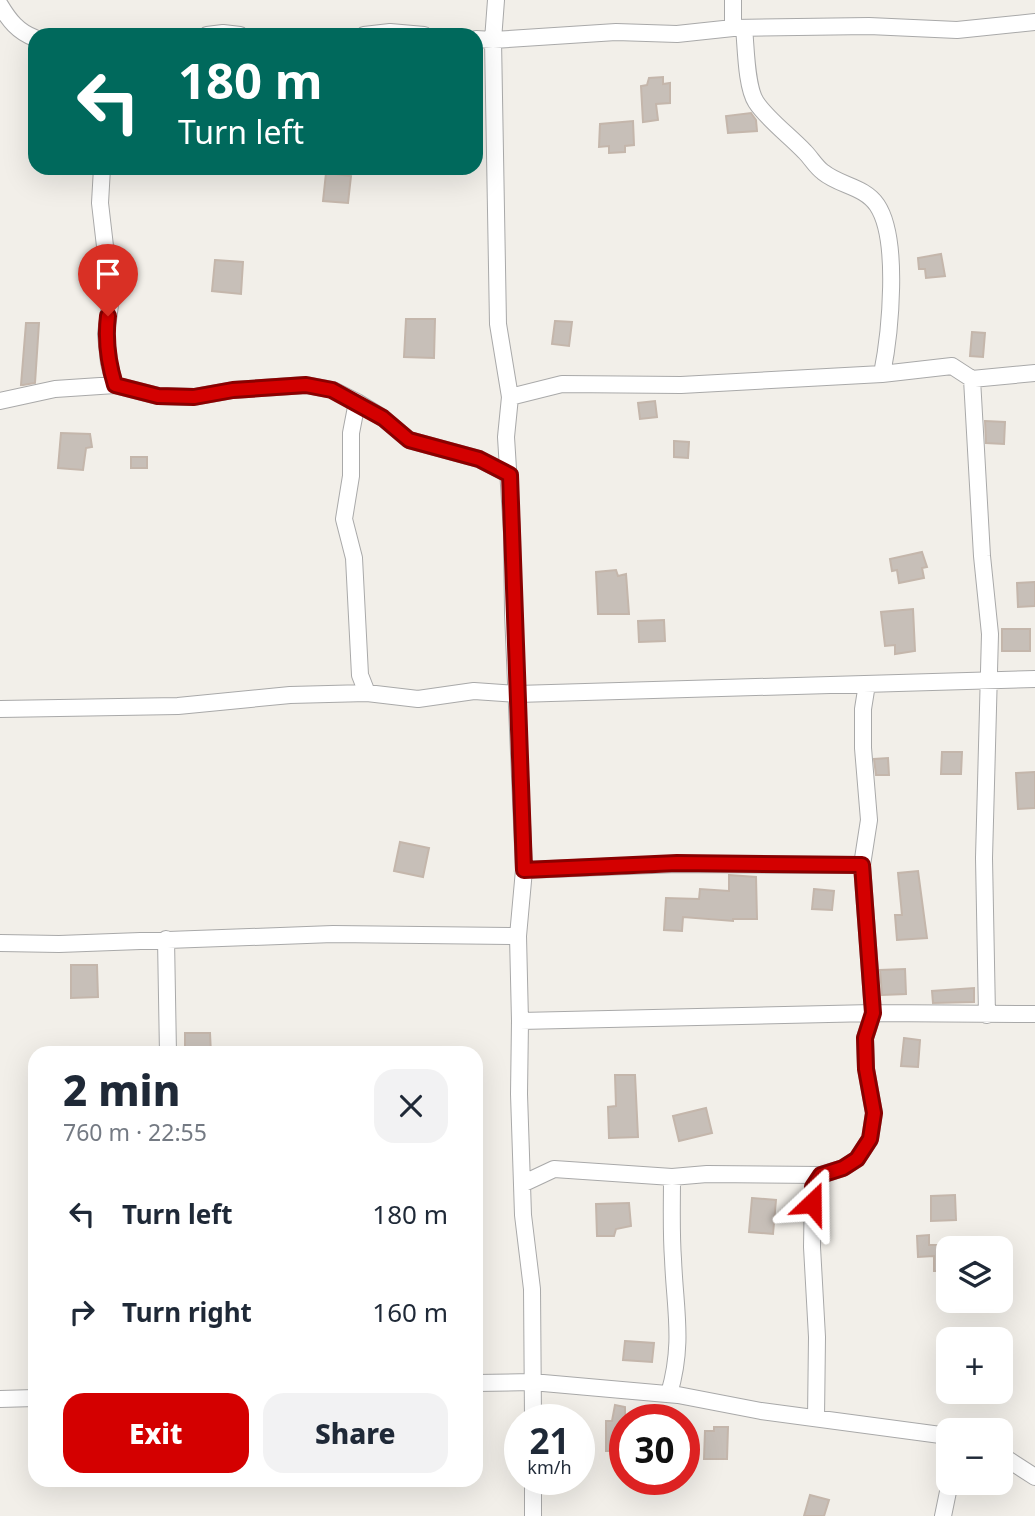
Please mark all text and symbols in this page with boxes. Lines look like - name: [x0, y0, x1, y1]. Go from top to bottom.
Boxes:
- text: 180 m: [178, 47, 323, 113]
- icon: left: [63, 56, 154, 147]
- text: Turn left: [178, 110, 304, 153]
- pin: [78, 244, 138, 316]
- icon: arrive: [89, 255, 127, 293]
- text: 2 min: [63, 1061, 180, 1118]
- button: close: [374, 1069, 448, 1143]
- text: 760 m · 22:55: [63, 1116, 207, 1148]
- position arrow: [775, 1166, 849, 1240]
- icon: left: [63, 1195, 101, 1233]
- text: Turn left: [122, 1196, 233, 1232]
- text: 180 m: [372, 1196, 448, 1232]
- map controls: [936, 1236, 1013, 1495]
- button: layers: [936, 1236, 1013, 1313]
- icon: right: [63, 1293, 101, 1331]
- text: Turn right: [122, 1294, 252, 1330]
- text: 160 m: [372, 1294, 448, 1330]
- button: +: [936, 1327, 1013, 1404]
- button: Exit: [63, 1393, 249, 1473]
- button: Share: [263, 1393, 448, 1473]
- speed limit sign: 30: [609, 1404, 700, 1495]
- text: 21: [529, 1417, 570, 1464]
- button: −: [936, 1418, 1013, 1495]
- text: km/h: [527, 1455, 572, 1479]

